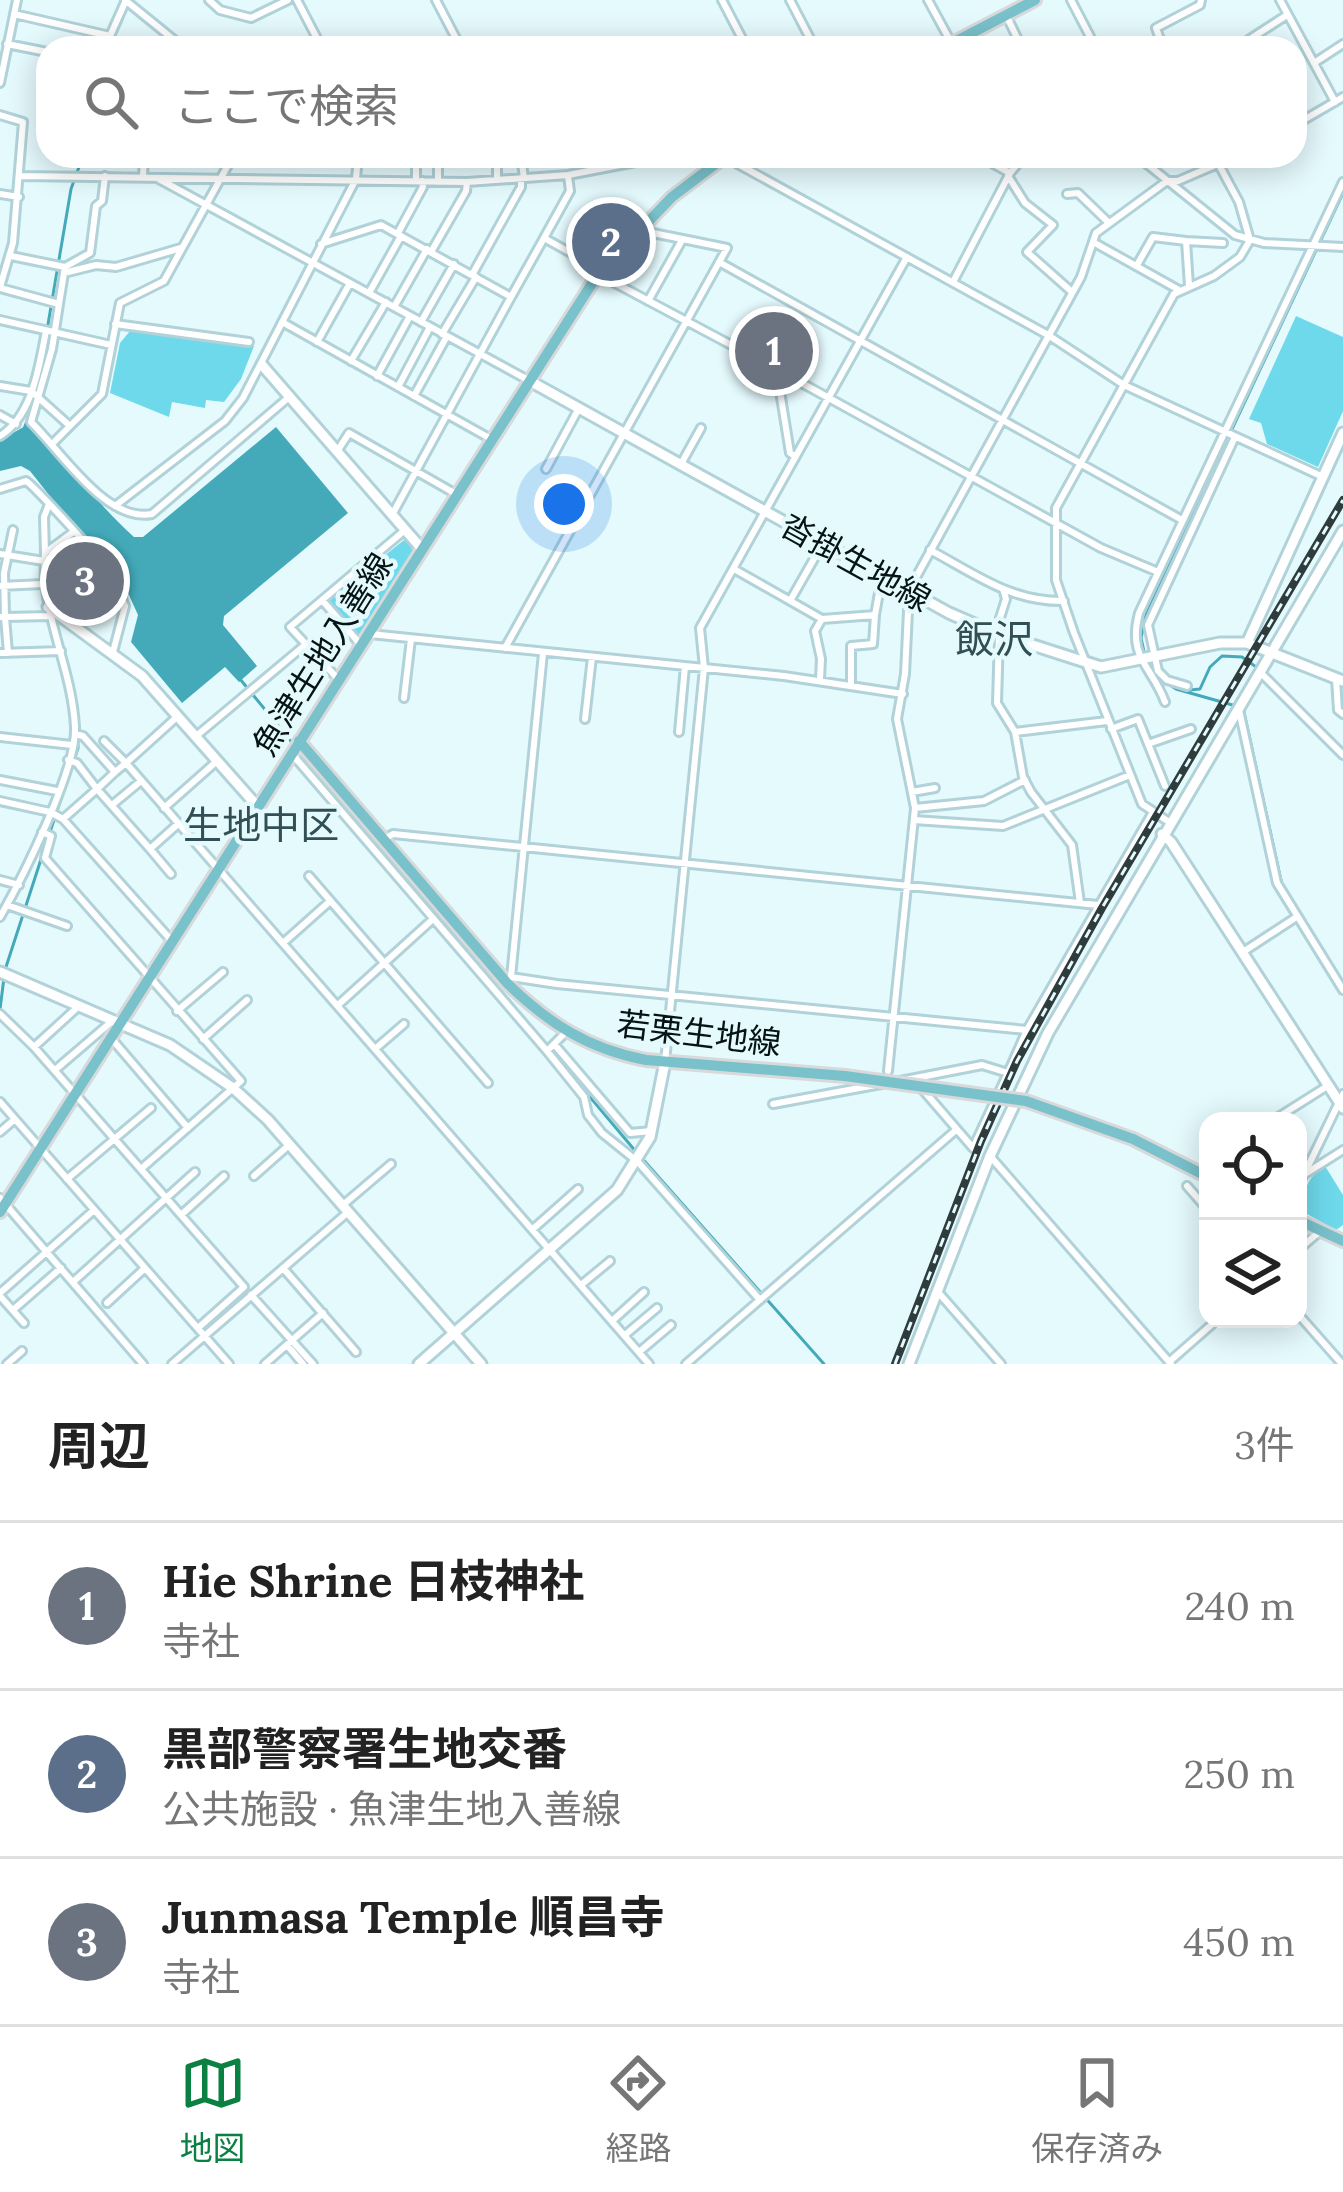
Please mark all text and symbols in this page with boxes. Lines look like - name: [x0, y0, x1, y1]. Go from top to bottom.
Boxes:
- search box: [36, 36, 1307, 168]
- icon: search: [78, 69, 144, 135]
- text: ここで検索: [174, 77, 399, 134]
- pin: 2: [572, 197, 650, 287]
- pin: 1: [735, 306, 813, 396]
- your location: [534, 474, 594, 534]
- street label: 沓掛生地線: [774, 504, 938, 620]
- pin: 3: [46, 536, 124, 626]
- street label: 魚津生地入善線: [243, 545, 401, 763]
- district label: 飯沢: [955, 614, 1033, 664]
- district label: 生地中区: [183, 800, 339, 850]
- street label: 若栗生地線: [615, 1002, 783, 1064]
- map controls: [1199, 1112, 1307, 1328]
- button: locate: [1199, 1112, 1307, 1220]
- button: layers: [1199, 1220, 1307, 1328]
- text: 周辺: [48, 1413, 150, 1478]
- text: 3件: [1234, 1420, 1295, 1470]
- text: Hie Shrine 日枝神社: [162, 1552, 584, 1609]
- text: 1: [79, 1581, 95, 1631]
- text: 240 m: [1184, 1581, 1295, 1631]
- text: 寺社: [162, 1616, 240, 1666]
- text: 黒部警察署生地交番: [162, 1720, 567, 1777]
- text: 2: [77, 1749, 97, 1799]
- text: 250 m: [1183, 1749, 1295, 1799]
- text: 公共施設 · 魚津生地入善線: [162, 1784, 621, 1834]
- text: Junmasa Temple 順昌寺: [162, 1888, 664, 1945]
- text: 3: [76, 1917, 98, 1967]
- text: 450 m: [1183, 1917, 1295, 1967]
- text: 寺社: [162, 1952, 240, 2002]
- tab: 地図: [180, 2050, 246, 2170]
- tab: 経路: [605, 2050, 671, 2170]
- tab: 保存済み: [1031, 2050, 1163, 2170]

